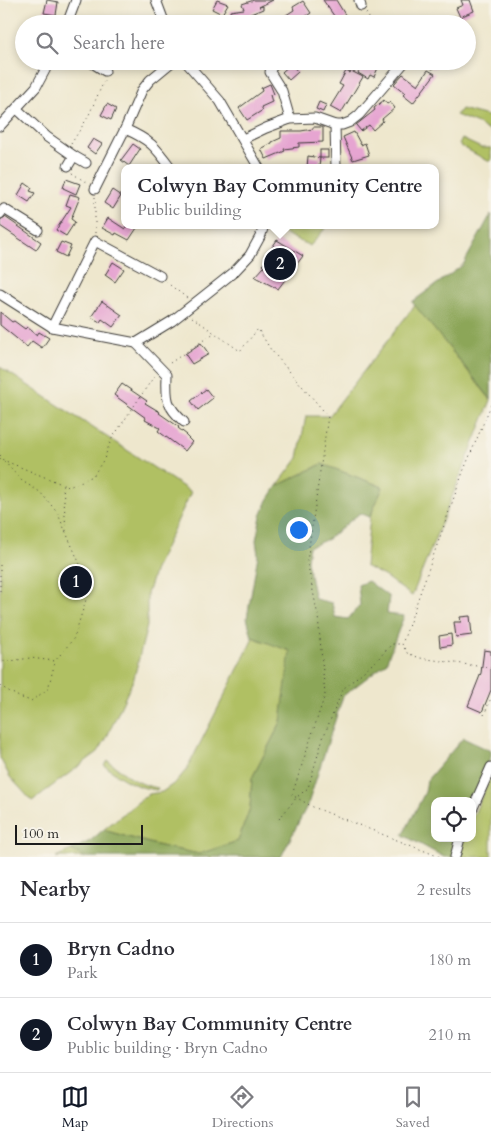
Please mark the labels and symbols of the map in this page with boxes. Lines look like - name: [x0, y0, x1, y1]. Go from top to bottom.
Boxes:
- pin: 2: [264, 245, 296, 283]
- your location: [286, 517, 312, 543]
- pin: 1: [60, 563, 92, 601]
- scale bar: [15, 822, 142, 845]

